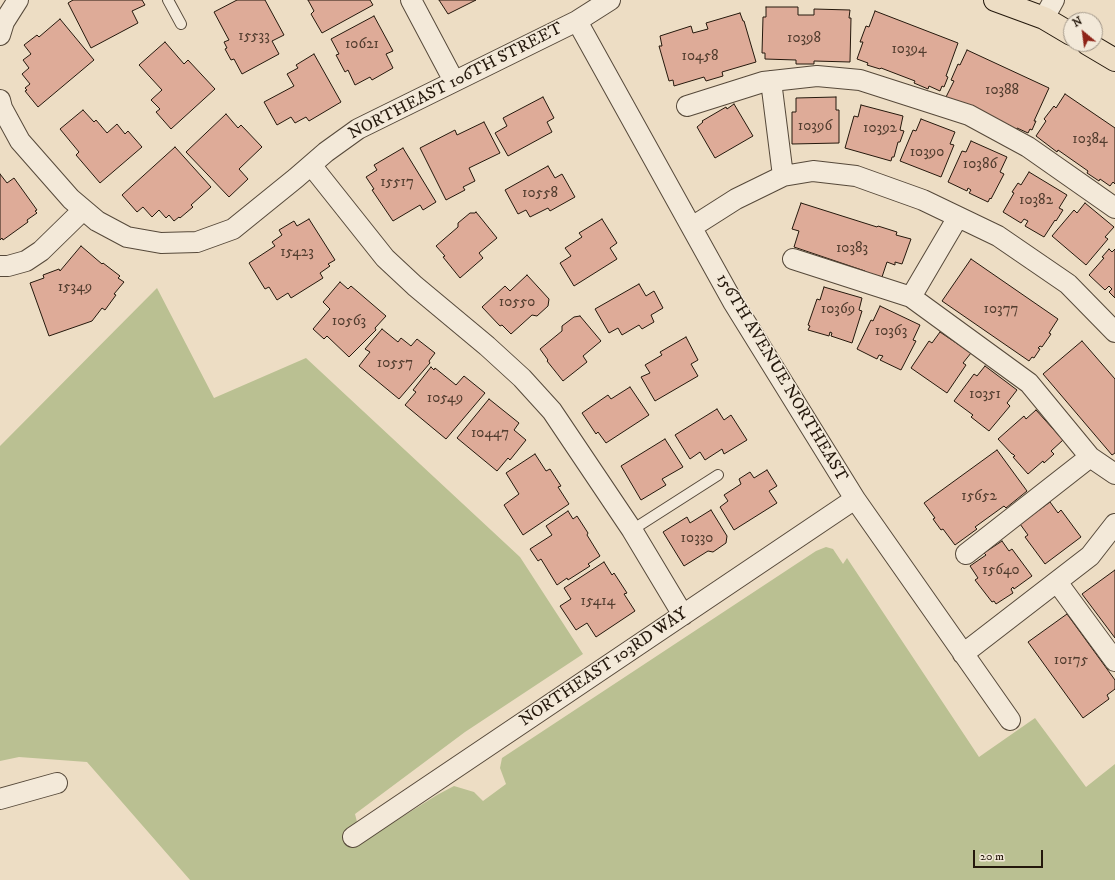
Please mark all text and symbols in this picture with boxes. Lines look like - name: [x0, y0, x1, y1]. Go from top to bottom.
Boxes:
- north arrow: [1063, 12, 1103, 52]
- text: N: [1070, 14, 1085, 31]
- street label: NORTHEAST 106TH STREET: [346, 19, 566, 145]
- house number: 15533: [238, 28, 270, 46]
- house number: 10398: [787, 30, 821, 48]
- house number: 10621: [345, 36, 379, 54]
- house number: 10394: [891, 41, 927, 59]
- house number: 10458: [682, 48, 718, 66]
- house number: 10388: [985, 82, 1019, 100]
- house number: 10396: [798, 118, 832, 136]
- house number: 10392: [863, 120, 897, 138]
- house number: 10384: [1072, 131, 1108, 149]
- house number: 10390: [910, 144, 944, 162]
- house number: 10386: [963, 156, 997, 174]
- house number: 15517: [380, 174, 414, 192]
- house number: 10558: [522, 185, 558, 203]
- house number: 10382: [1019, 192, 1053, 210]
- house number: 10383: [836, 240, 868, 258]
- house number: 15423: [280, 244, 314, 262]
- street label: 156TH AVENUE NORTHEAST: [711, 270, 851, 486]
- house number: 15349: [58, 279, 92, 297]
- house number: 10550: [499, 294, 535, 312]
- house number: 10369: [821, 301, 855, 319]
- house number: 10377: [984, 301, 1018, 319]
- house number: 10563: [332, 313, 366, 331]
- house number: 10363: [875, 323, 907, 341]
- house number: 10557: [377, 355, 413, 373]
- house number: 10351: [969, 386, 1001, 404]
- house number: 10549: [427, 390, 463, 408]
- house number: 10447: [471, 425, 509, 443]
- house number: 15652: [961, 488, 997, 506]
- house number: 10330: [681, 530, 713, 548]
- house number: 15640: [982, 562, 1020, 580]
- house number: 15414: [581, 593, 615, 611]
- street label: NORTHEAST 103RD WAY: [516, 604, 692, 732]
- house number: 10175: [1054, 652, 1088, 670]
- scale bar: [975, 842, 1045, 868]
- text: 20 m: [980, 849, 1004, 864]

